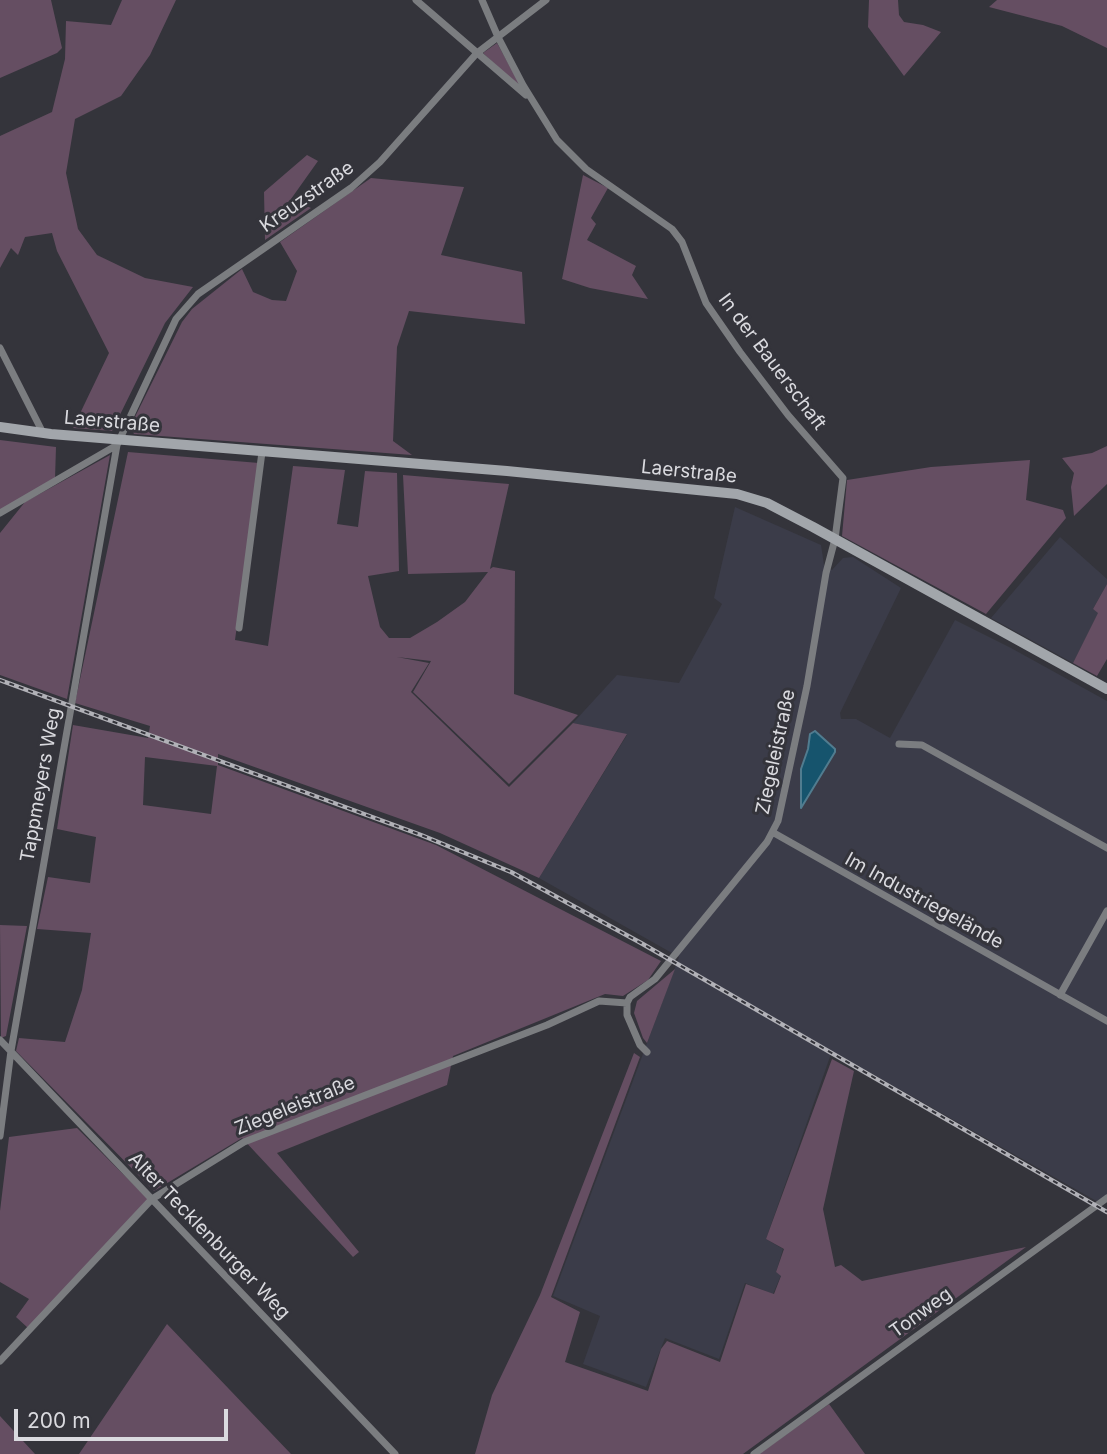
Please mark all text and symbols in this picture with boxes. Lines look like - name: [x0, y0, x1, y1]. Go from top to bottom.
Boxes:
- street label: Kreuzstraße: [256, 156, 358, 238]
- street label: In der Bauerschaft: [713, 289, 831, 435]
- street label: Laerstraße: [63, 406, 161, 438]
- street label: Laerstraße: [640, 456, 738, 488]
- street label: Ziegeleistraße: [752, 687, 800, 817]
- street label: Tappmeyers Weg: [16, 706, 66, 864]
- street label: Im Industriegelände: [841, 848, 1007, 954]
- street label: Ziegeleistraße: [232, 1072, 358, 1140]
- street label: Alter Tecklenburger Weg: [123, 1148, 295, 1324]
- street label: Tonweg: [885, 1283, 957, 1343]
- scale bar: [18, 1394, 231, 1438]
- text: 200 m: [27, 1408, 91, 1433]

